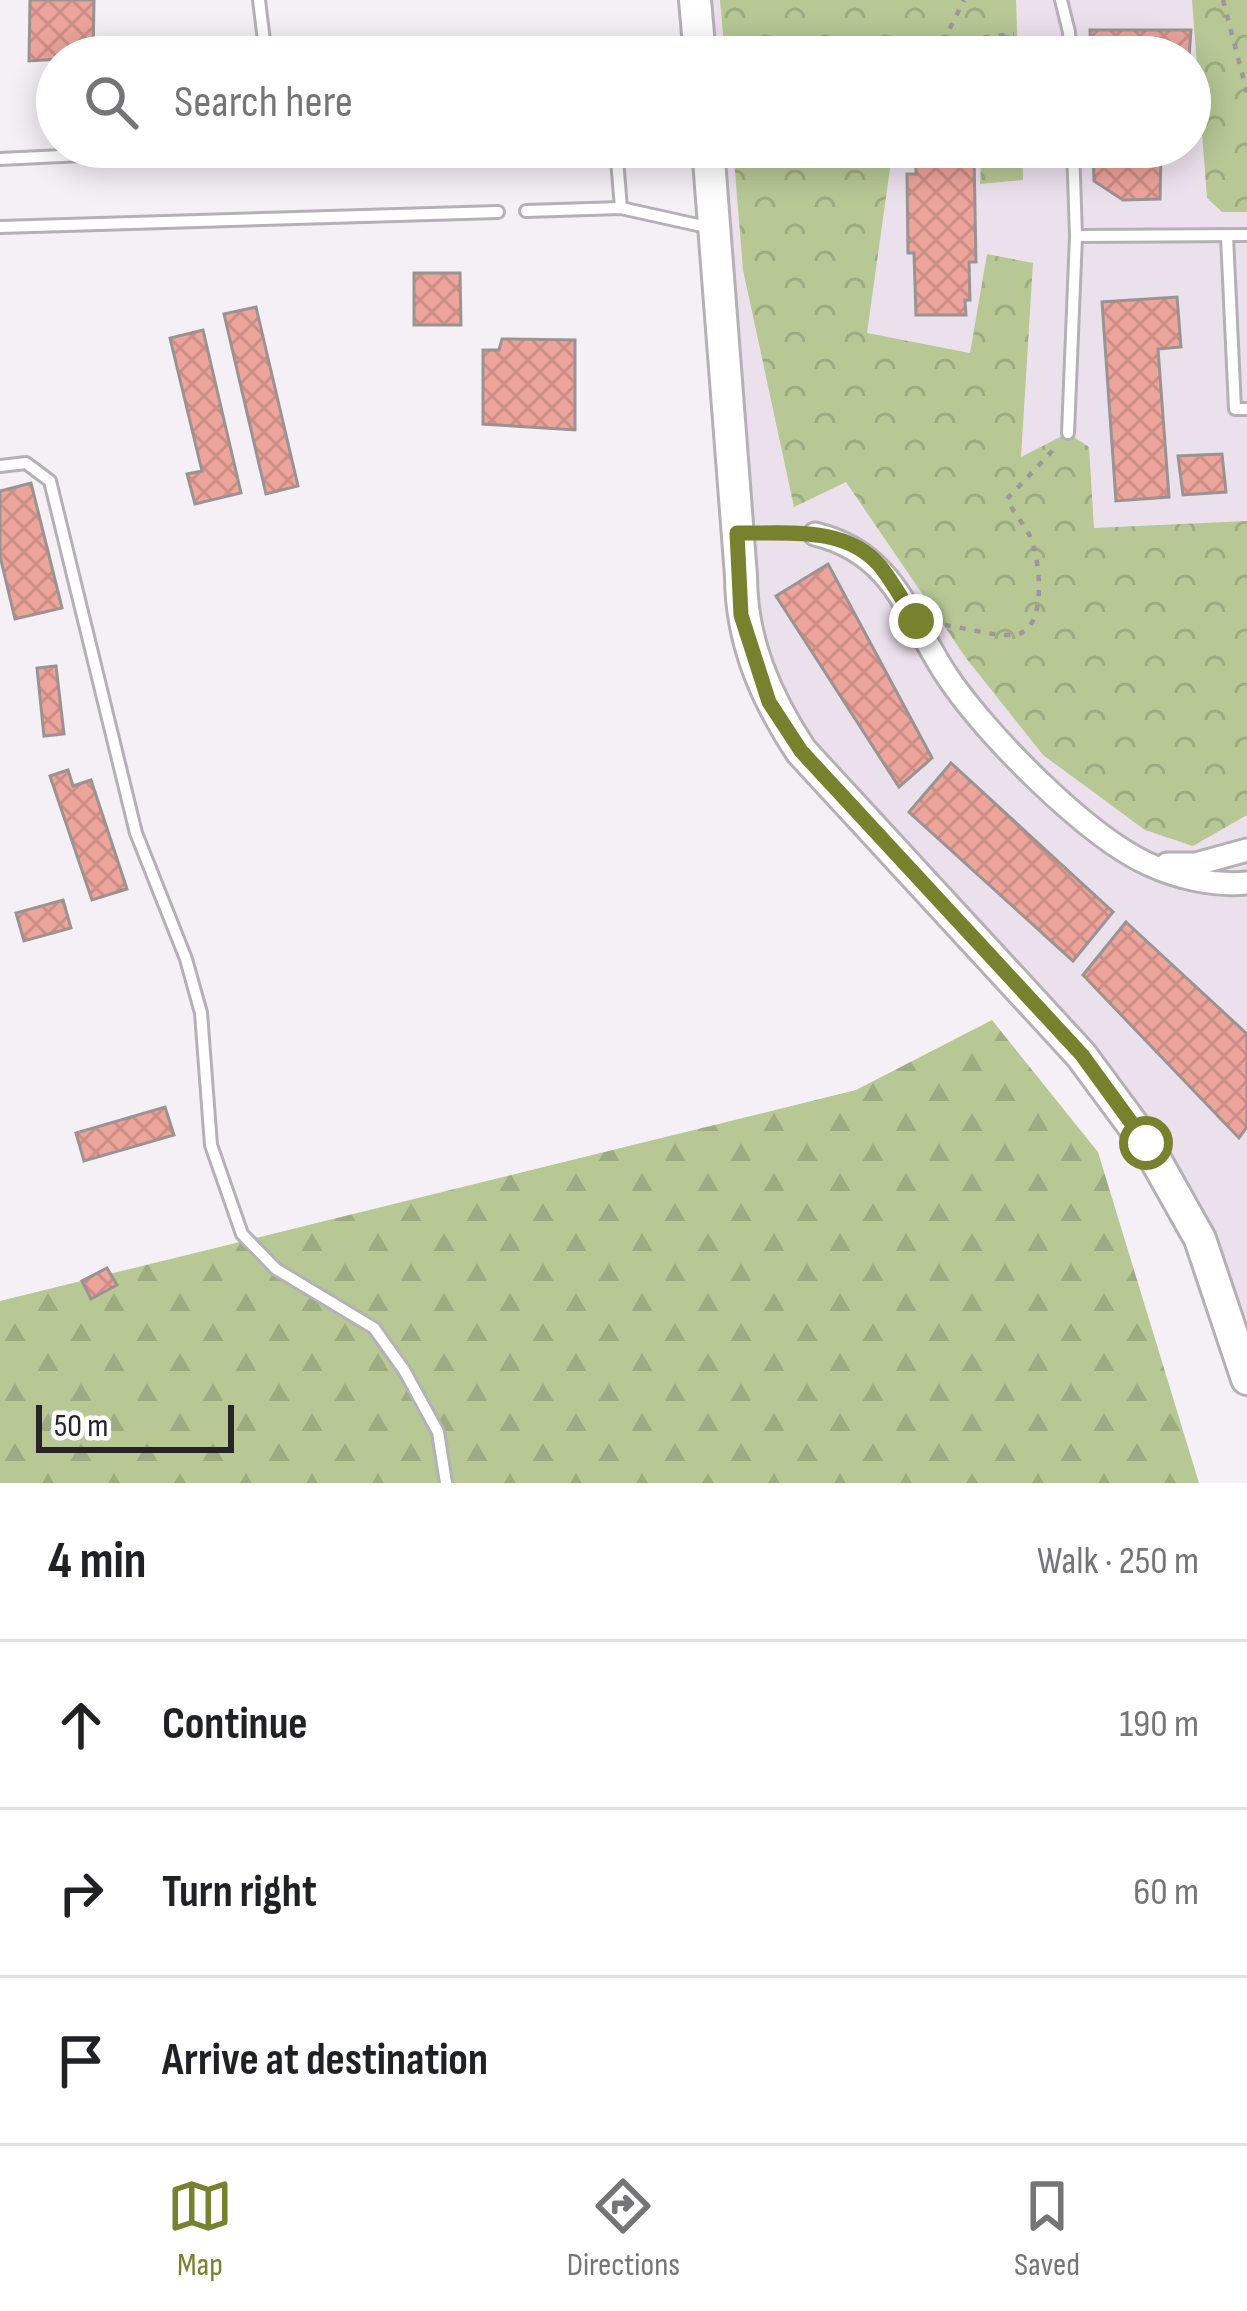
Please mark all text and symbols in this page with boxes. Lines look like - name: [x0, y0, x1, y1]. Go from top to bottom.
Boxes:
- search box: [36, 36, 1211, 168]
- icon: search: [78, 69, 144, 135]
- text: Search here: [174, 75, 353, 130]
- route end: [889, 594, 943, 648]
- route start: [1119, 1116, 1173, 1170]
- scale bar: [36, 1399, 234, 1452]
- text: 50 m: [54, 1406, 108, 1446]
- text: 4 min: [48, 1531, 147, 1592]
- text: Walk · 250 m: [1037, 1538, 1199, 1585]
- icon: ahead: [48, 1692, 114, 1758]
- text: Continue: [162, 1697, 308, 1752]
- text: 190 m: [1119, 1701, 1199, 1748]
- icon: right: [48, 1860, 114, 1926]
- text: Turn right: [162, 1865, 317, 1920]
- text: 60 m: [1133, 1869, 1199, 1916]
- icon: arrive: [48, 2028, 114, 2094]
- text: Arrive at destination: [162, 2033, 488, 2088]
- tab: Map: [167, 2173, 233, 2285]
- tab: Directions: [567, 2173, 680, 2285]
- tab: Saved: [1014, 2173, 1080, 2285]

